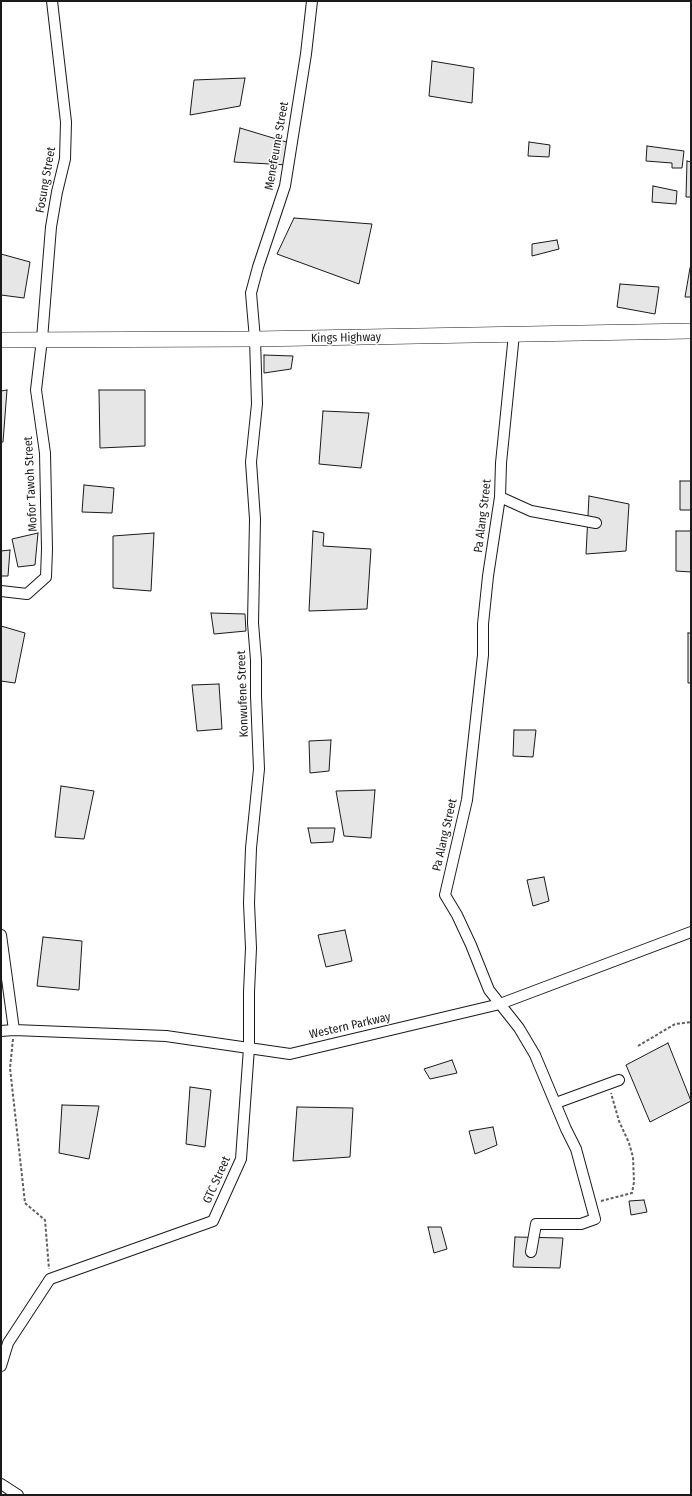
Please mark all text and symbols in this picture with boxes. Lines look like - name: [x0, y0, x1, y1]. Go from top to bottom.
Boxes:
- street label: Menefeume Street: [262, 100, 292, 192]
- street label: Fosung Street: [33, 146, 59, 214]
- street label: Kings Highway: [311, 330, 381, 346]
- street label: Mofor Tawoh Street: [21, 436, 41, 532]
- street label: Pa Alang Street: [471, 478, 495, 554]
- street label: Konwufene Street: [234, 650, 252, 738]
- street label: Pa Alang Street: [430, 797, 460, 873]
- street label: Western Parkway: [308, 1010, 392, 1042]
- street label: GTC Street: [200, 1154, 234, 1206]

